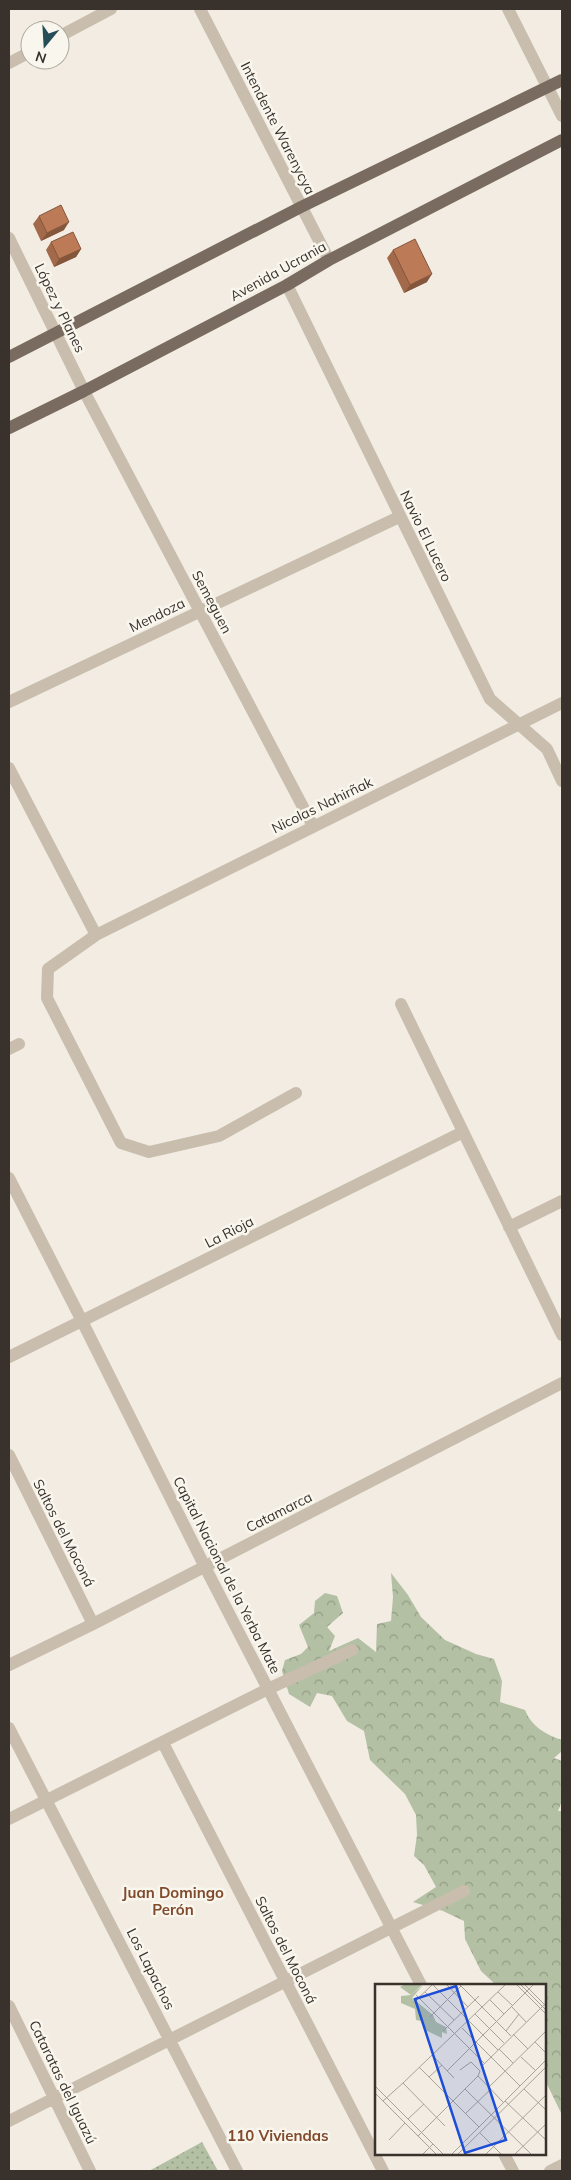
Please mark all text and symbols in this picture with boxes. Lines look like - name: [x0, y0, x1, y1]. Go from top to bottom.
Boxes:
- north arrow: [20, 20, 70, 70]
- text: N: [33, 47, 49, 68]
- street label: Intendente Warenycya: [237, 59, 319, 197]
- street label: Avenida Ucrania: [227, 237, 329, 305]
- street label: López y Planes: [31, 260, 89, 356]
- street label: Navio El Lucero: [396, 487, 456, 585]
- street label: Semeguen: [188, 567, 236, 637]
- street label: Mendoza: [126, 594, 188, 636]
- street label: Nicolas Nahirñak: [269, 772, 376, 837]
- street label: La Rioja: [202, 1212, 256, 1252]
- street label: Capital Nacional de la Yerba Mate: [169, 1473, 285, 1677]
- street label: Saltos del Moconá: [29, 1476, 99, 1590]
- street label: Catamarca: [243, 1488, 315, 1536]
- district label: Juan Domingo Perón: [122, 1883, 224, 1919]
- street label: Saltos del Moconá: [251, 1893, 321, 2007]
- street label: Los Lapachos: [123, 1925, 179, 2013]
- inset map: [375, 1984, 546, 2155]
- street label: Cataratas del Iguazú: [25, 2017, 101, 2147]
- district label: 110 Viviendas: [227, 2126, 329, 2145]

